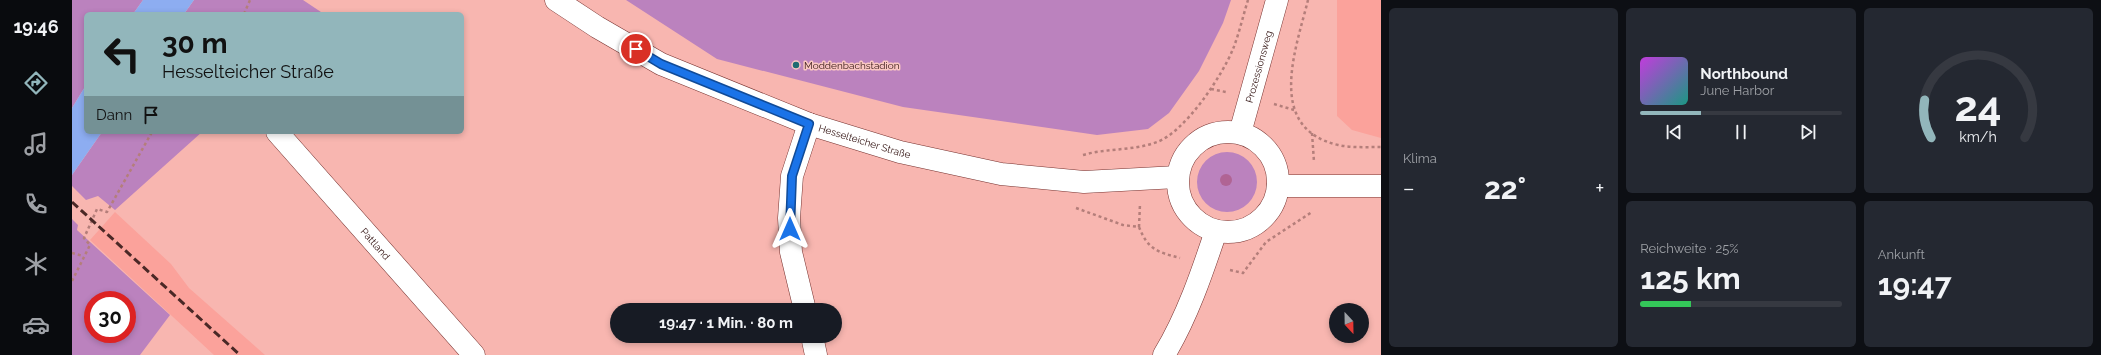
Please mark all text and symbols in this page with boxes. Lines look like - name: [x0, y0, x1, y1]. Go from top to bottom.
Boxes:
- text: 19:46: [13, 16, 59, 37]
- text: 30 m: [162, 27, 228, 60]
- icon: left: [96, 28, 148, 80]
- street label: Prozessionsweg: [1243, 29, 1274, 104]
- pin: [619, 32, 653, 66]
- icon: arrive: [625, 38, 647, 60]
- marker: Moddenbachstadion: [791, 60, 801, 70]
- place label: Moddenbachstadion: [804, 60, 900, 71]
- text: Hesselteicher Straße: [162, 61, 334, 82]
- text: Northbound: [1700, 65, 1788, 83]
- icon: directions: [22, 69, 50, 97]
- text: 24: [1955, 82, 2002, 131]
- text: June Harbor: [1700, 83, 1774, 98]
- icon: arrive: [140, 104, 162, 126]
- text: Dann: [96, 106, 132, 124]
- icon: previous: [1663, 121, 1685, 143]
- icon: pause: [1730, 121, 1752, 143]
- icon: next: [1797, 121, 1819, 143]
- street label: Hesselteicher Straße: [817, 122, 912, 160]
- text: km/h: [1959, 129, 1997, 145]
- icon: music: [22, 130, 50, 158]
- text: Klima: [1403, 151, 1437, 166]
- text: 22°: [1484, 171, 1526, 206]
- text: −: [1403, 175, 1415, 201]
- text: +: [1595, 175, 1604, 201]
- icon: phone: [22, 190, 50, 218]
- position arrow: [769, 208, 811, 250]
- street label: Pattland: [359, 226, 393, 262]
- text: Reichweite · 25%: [1640, 241, 1739, 256]
- text: Ankunft: [1878, 247, 1925, 262]
- icon: climate: [22, 250, 50, 278]
- text: 125 km: [1640, 261, 1741, 296]
- text: 19:47: [1878, 267, 1952, 302]
- speed limit sign: 30: [84, 291, 136, 343]
- north arrow: [1329, 303, 1369, 343]
- map controls: [1329, 303, 1369, 343]
- icon: car: [22, 311, 50, 339]
- text: 19:47 · 1 Min. · 80 m: [659, 314, 793, 332]

